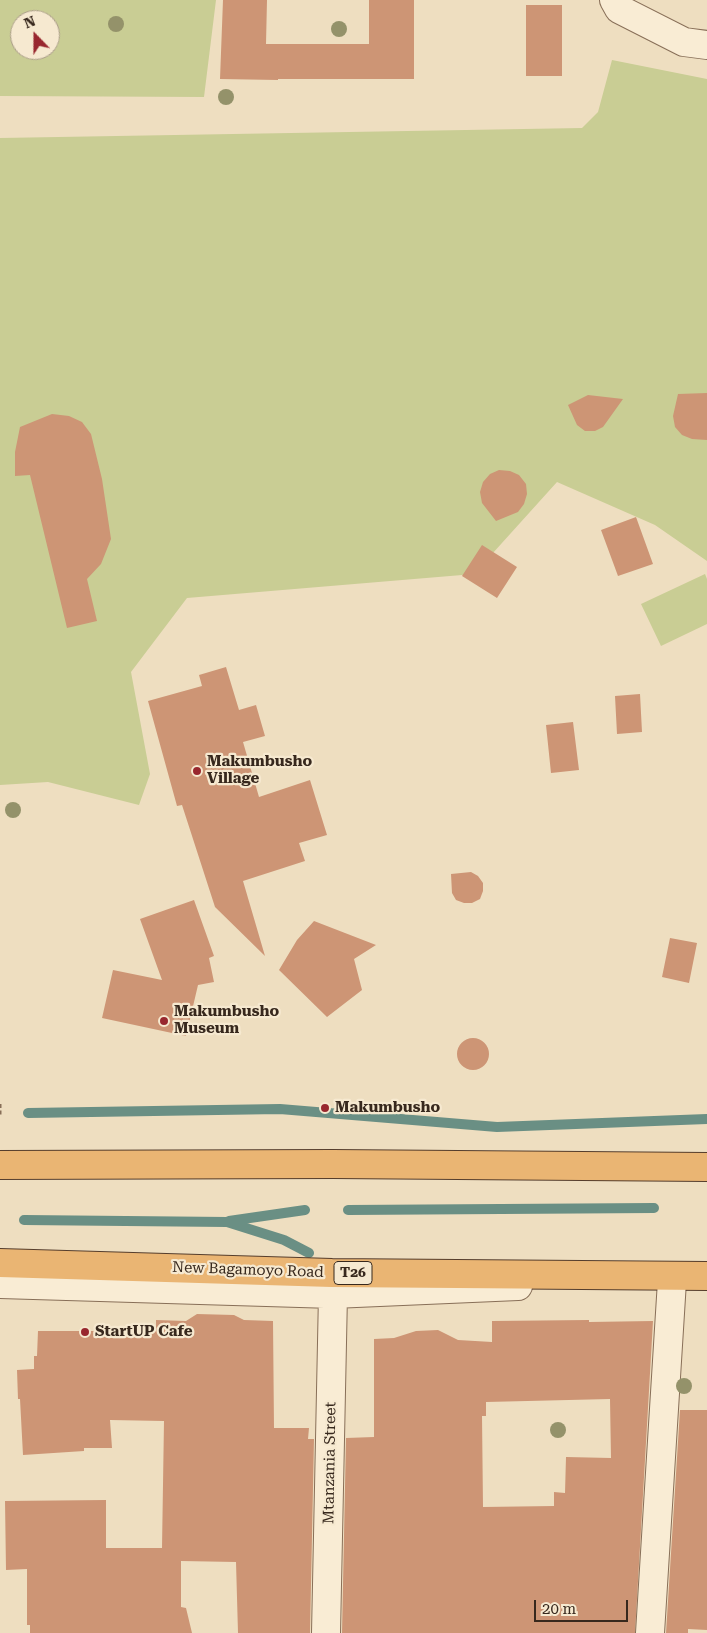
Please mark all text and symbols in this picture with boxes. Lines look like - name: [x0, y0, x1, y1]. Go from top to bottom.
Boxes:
- north arrow: [10, 10, 60, 60]
- text: N: [22, 13, 38, 31]
- place label: Makumbusho Village: [207, 753, 312, 788]
- marker: Makumbusho Village: [191, 765, 203, 777]
- place label: Makumbusho Museum: [174, 1003, 279, 1038]
- marker: Makumbusho Museum: [158, 1015, 170, 1027]
- place label: Makumbusho: [335, 1099, 440, 1117]
- marker: Makumbusho: [319, 1102, 331, 1114]
- street label: New Bagamoyo Road: [172, 1258, 324, 1282]
- road number: T26: [334, 1262, 372, 1284]
- place label: StartUP Cafe: [95, 1323, 192, 1341]
- marker: StartUP Cafe: [79, 1326, 91, 1338]
- street label: Mtanzania Street: [320, 1402, 340, 1524]
- scale bar: [537, 1590, 631, 1622]
- text: 20 m: [542, 1600, 576, 1618]

